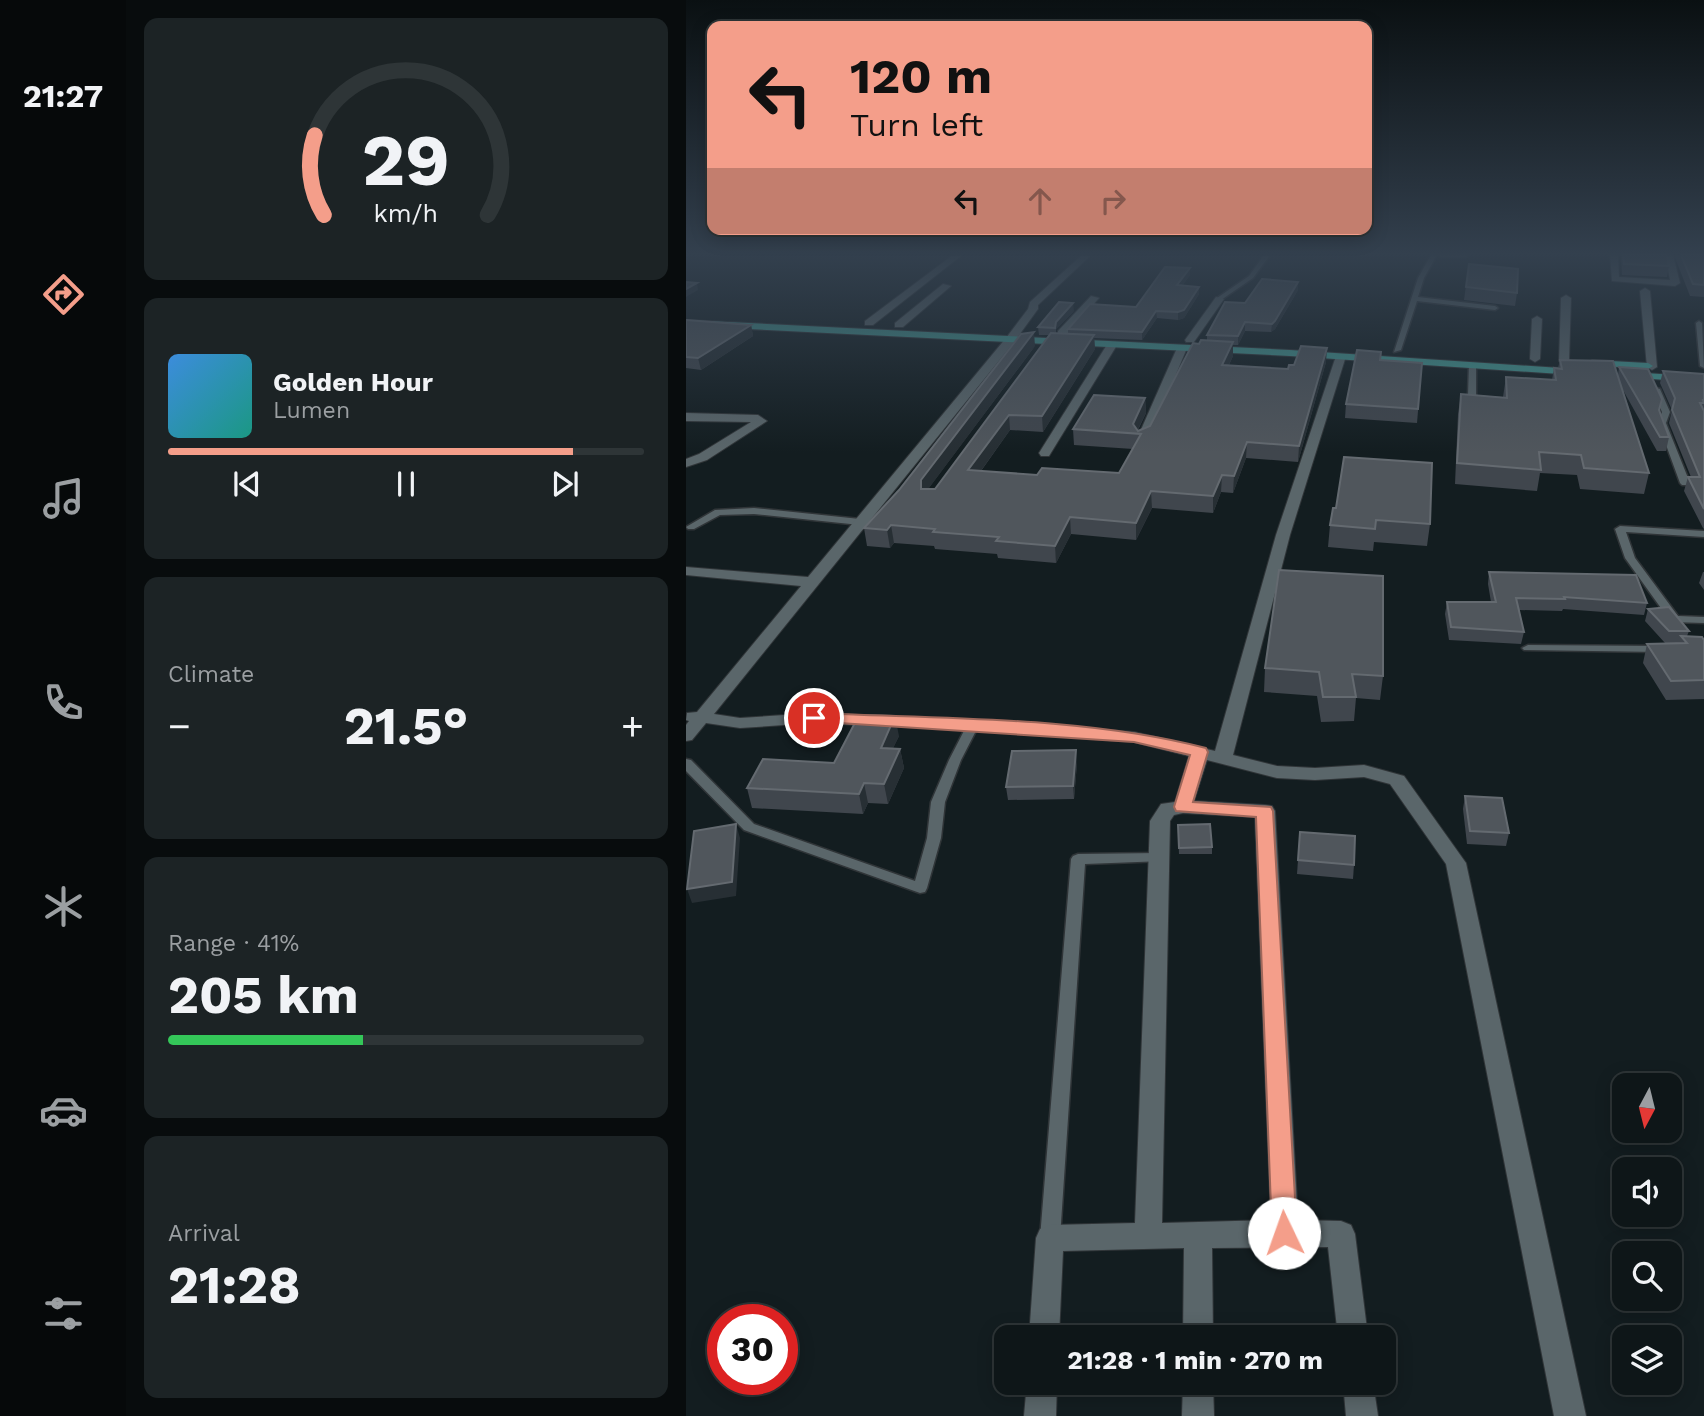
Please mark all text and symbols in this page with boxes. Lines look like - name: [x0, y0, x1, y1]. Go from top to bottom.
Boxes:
- text: 120 m: [850, 47, 992, 105]
- icon: left: [735, 49, 826, 140]
- text: 21:27: [23, 77, 103, 115]
- text: Turn left: [850, 106, 983, 144]
- text: 29: [362, 117, 450, 203]
- icon: left: [948, 182, 986, 220]
- icon: ahead: [1021, 182, 1059, 220]
- icon: right: [1094, 182, 1132, 220]
- text: km/h: [374, 199, 438, 228]
- icon: directions: [39, 270, 88, 319]
- text: Golden Hour: [273, 367, 433, 397]
- text: Lumen: [273, 397, 350, 424]
- icon: previous: [228, 465, 266, 503]
- icon: pause: [387, 465, 425, 503]
- icon: next: [546, 465, 584, 503]
- icon: music: [39, 474, 88, 523]
- text: Climate: [168, 661, 254, 688]
- icon: phone: [39, 678, 88, 727]
- pin: [784, 688, 844, 748]
- text: 21.5°: [344, 696, 468, 757]
- icon: arrive: [795, 699, 833, 737]
- text: −: [168, 704, 191, 748]
- text: +: [621, 704, 644, 748]
- icon: climate: [39, 882, 88, 931]
- text: Range · 41%: [168, 930, 299, 957]
- text: 205 km: [168, 965, 359, 1026]
- north arrow: [1612, 1073, 1682, 1143]
- map controls: [1612, 1073, 1682, 1395]
- icon: car: [39, 1086, 88, 1135]
- button: sound: [1612, 1157, 1682, 1227]
- position arrow: [1247, 1196, 1321, 1270]
- text: Arrival: [168, 1220, 240, 1247]
- button: search: [1612, 1241, 1682, 1311]
- text: 21:28: [168, 1255, 301, 1316]
- icon: filters: [39, 1289, 88, 1338]
- speed limit sign: 30: [707, 1304, 798, 1395]
- button: layers: [1612, 1325, 1682, 1395]
- text: 21:28 · 1 min · 270 m: [1067, 1345, 1323, 1375]

